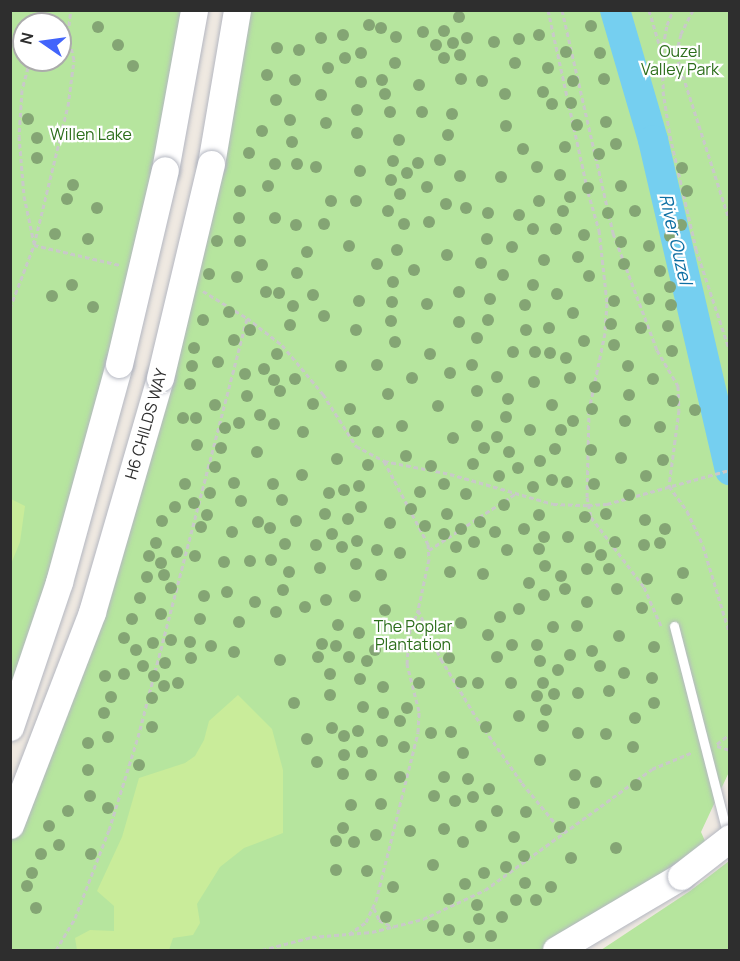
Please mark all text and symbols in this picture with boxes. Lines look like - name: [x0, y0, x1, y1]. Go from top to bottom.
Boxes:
- north arrow: [12, 12, 72, 72]
- text: N: [14, 30, 38, 46]
- park label: Ouzel Valley Park: [641, 41, 719, 79]
- park label: Willen Lake: [50, 124, 132, 144]
- water label: River Ouzel: [655, 192, 697, 286]
- street label: H6 CHILDS WAY: [121, 367, 171, 481]
- park label: The Poplar Plantation: [374, 616, 452, 654]

